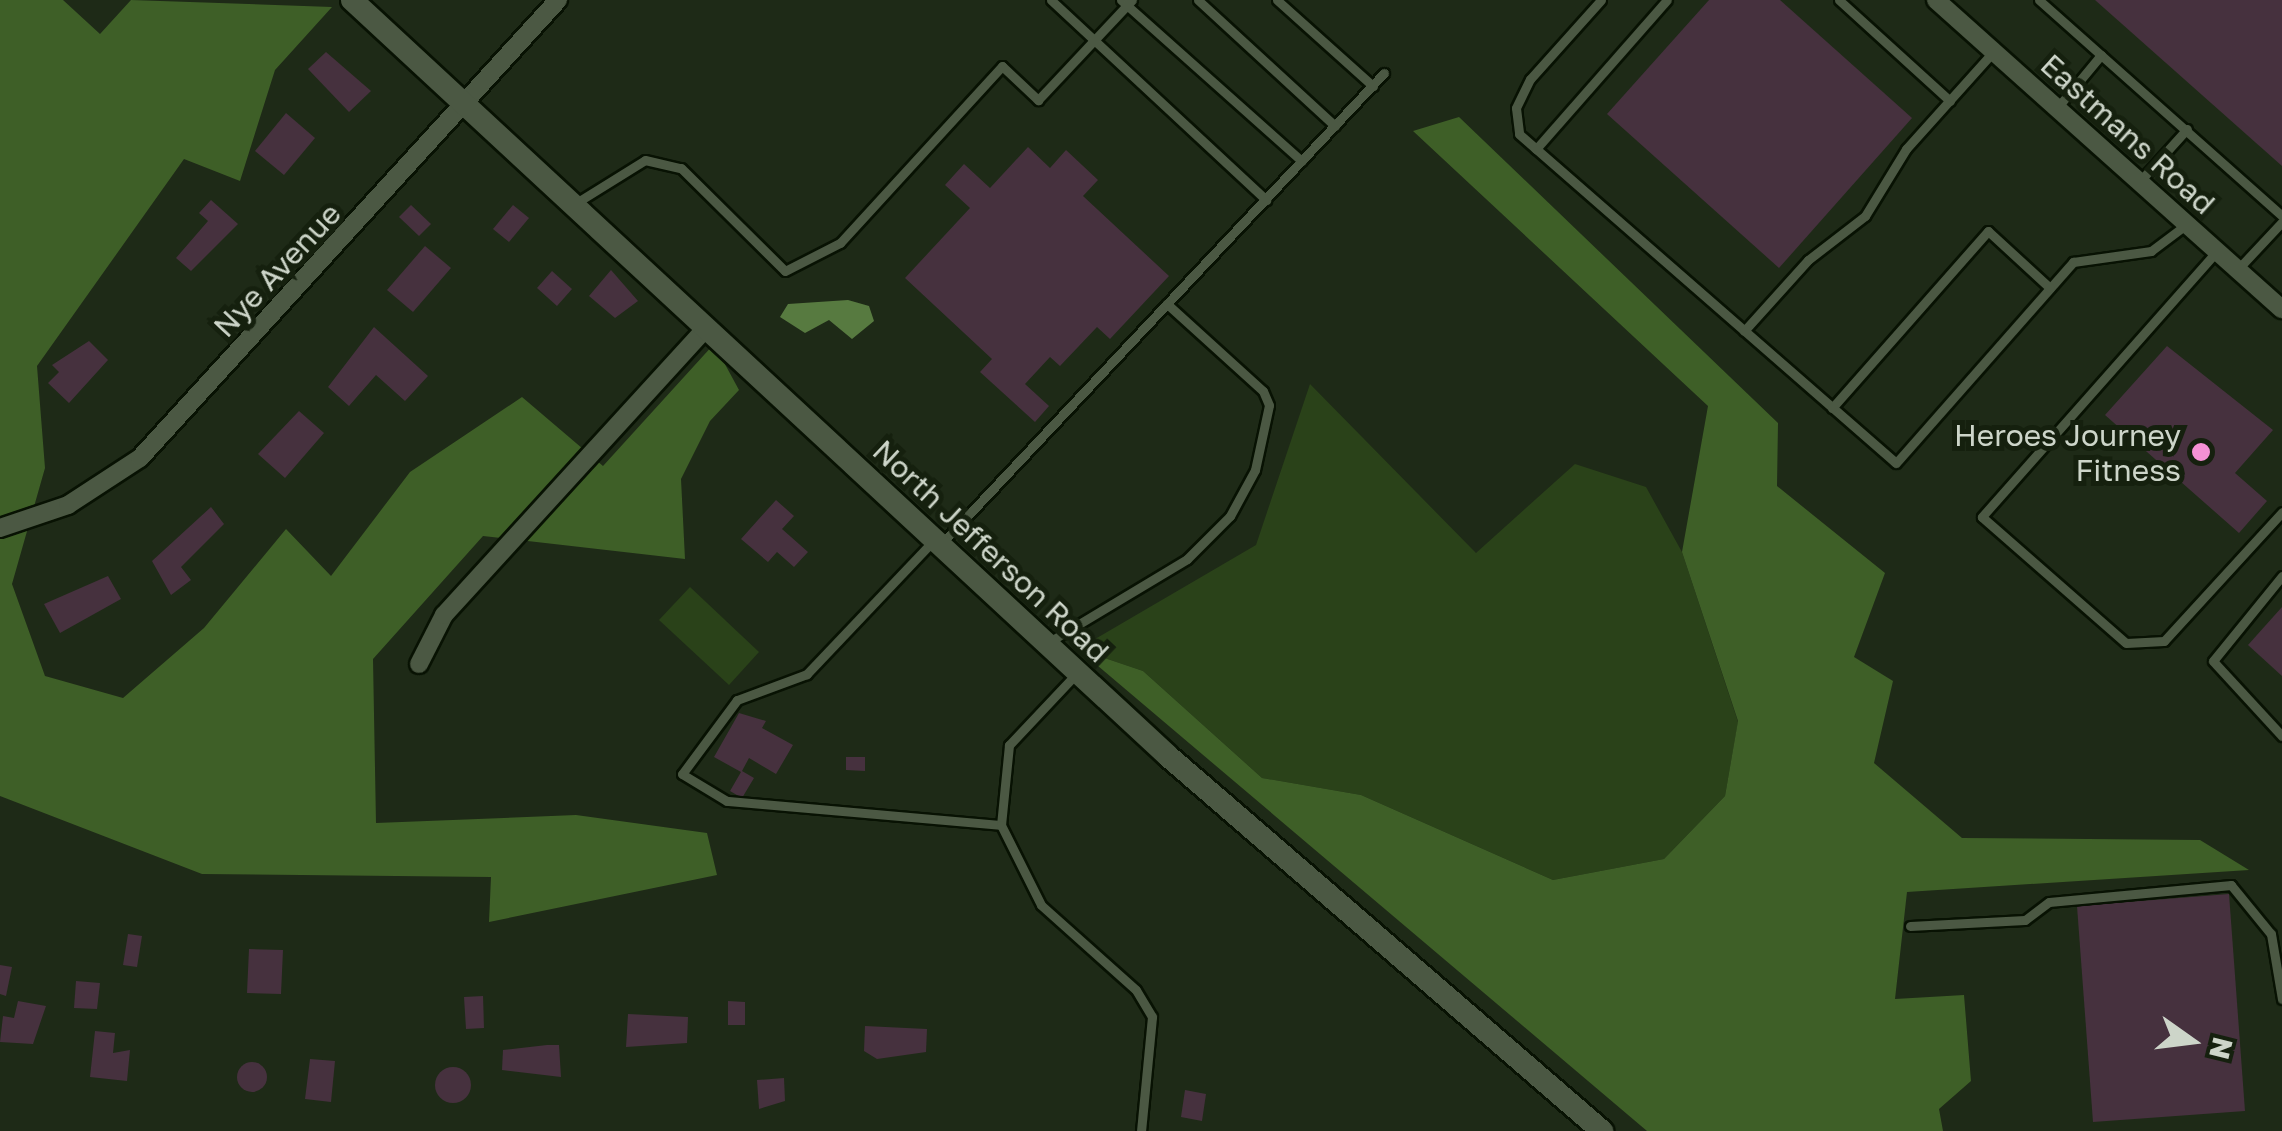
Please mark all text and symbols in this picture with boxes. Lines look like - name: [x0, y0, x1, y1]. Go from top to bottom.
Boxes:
- street label: Eastmans Road: [2034, 46, 2222, 222]
- street label: Nye Avenue: [206, 196, 348, 344]
- place label: Heroes Journey Fitness: [1954, 417, 2181, 488]
- street label: North Jefferson Road: [866, 432, 1116, 670]
- marker: Heroes Journey Fitness: [2190, 441, 2212, 463]
- north arrow: [2142, 991, 2242, 1091]
- text: N: [2203, 1034, 2240, 1063]

